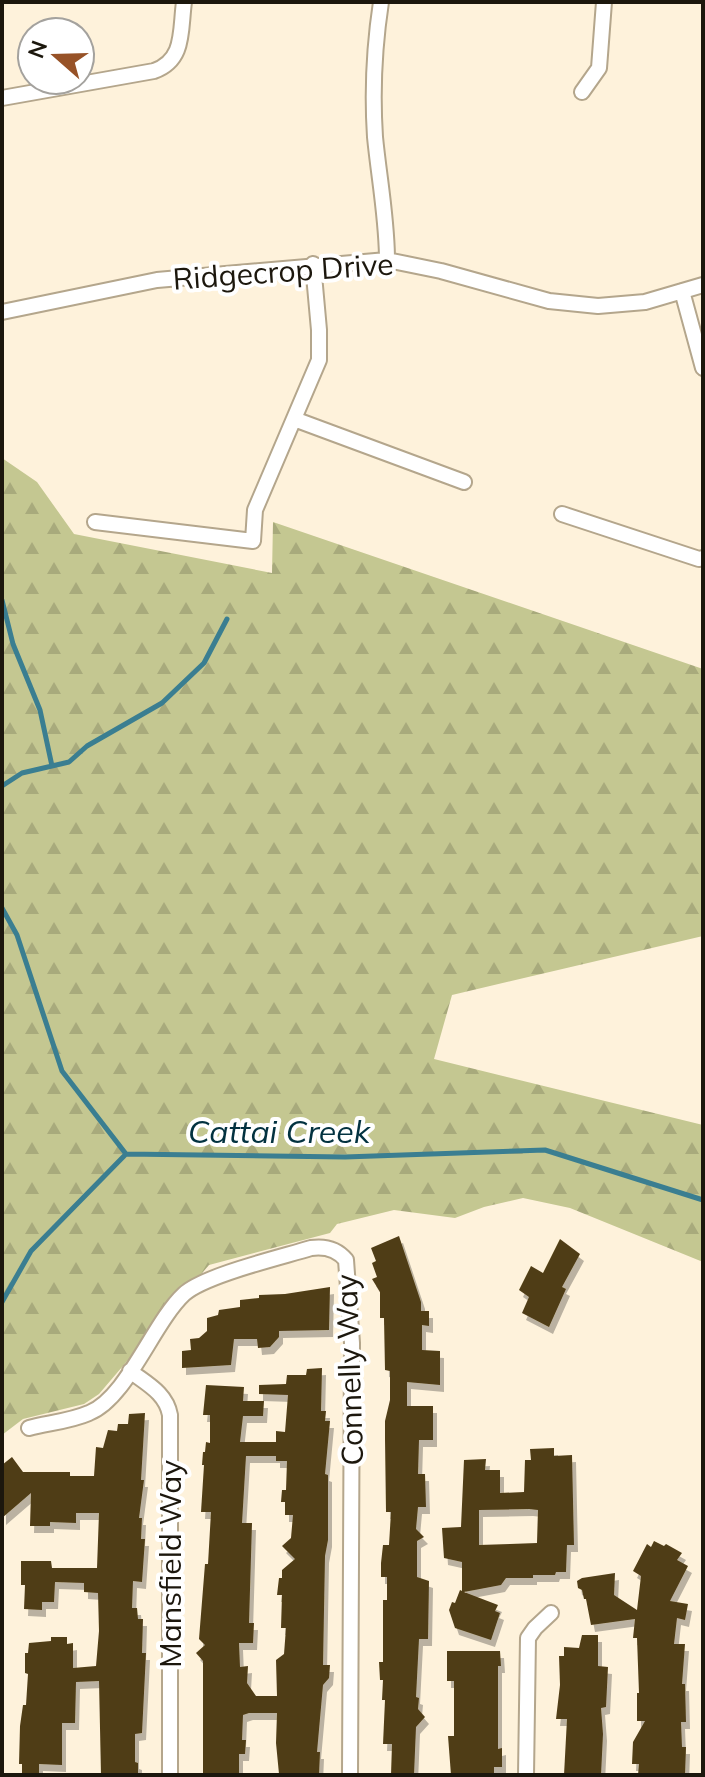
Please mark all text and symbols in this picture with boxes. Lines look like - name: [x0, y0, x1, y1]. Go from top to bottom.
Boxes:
- north arrow: [16, 16, 96, 96]
- text: N: [21, 37, 53, 62]
- street label: Ridgecrop Drive: [171, 244, 395, 298]
- water label: Cattai Creek: [188, 1111, 372, 1151]
- street label: Connelly Way: [327, 1274, 371, 1466]
- street label: Mansfield Way: [151, 1460, 189, 1668]

